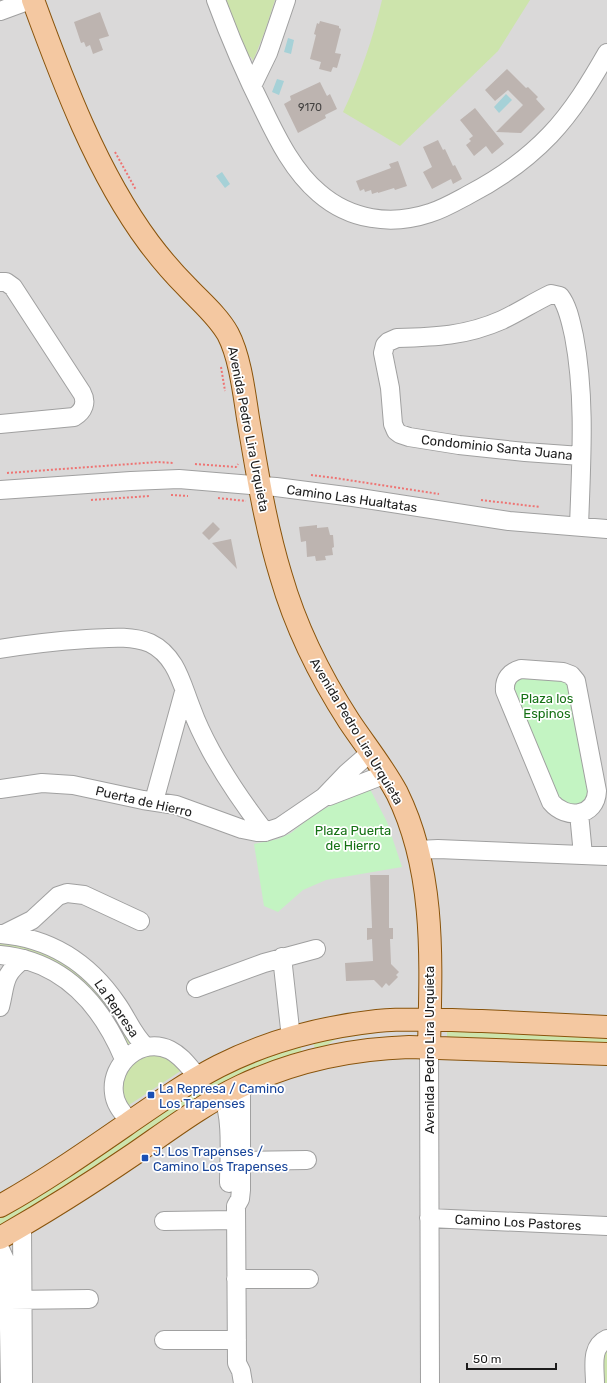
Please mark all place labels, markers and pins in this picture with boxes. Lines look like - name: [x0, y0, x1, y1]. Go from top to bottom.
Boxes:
- place label: La Represa / Camino Los Trapenses: [159, 1081, 285, 1111]
- marker: La Represa / Camino Los Trapenses: [146, 1090, 156, 1100]
- place label: J. Los Trapenses / Camino Los Trapenses: [153, 1144, 288, 1174]
- marker: J. Los Trapenses / Camino Los Trapenses: [140, 1153, 150, 1163]

